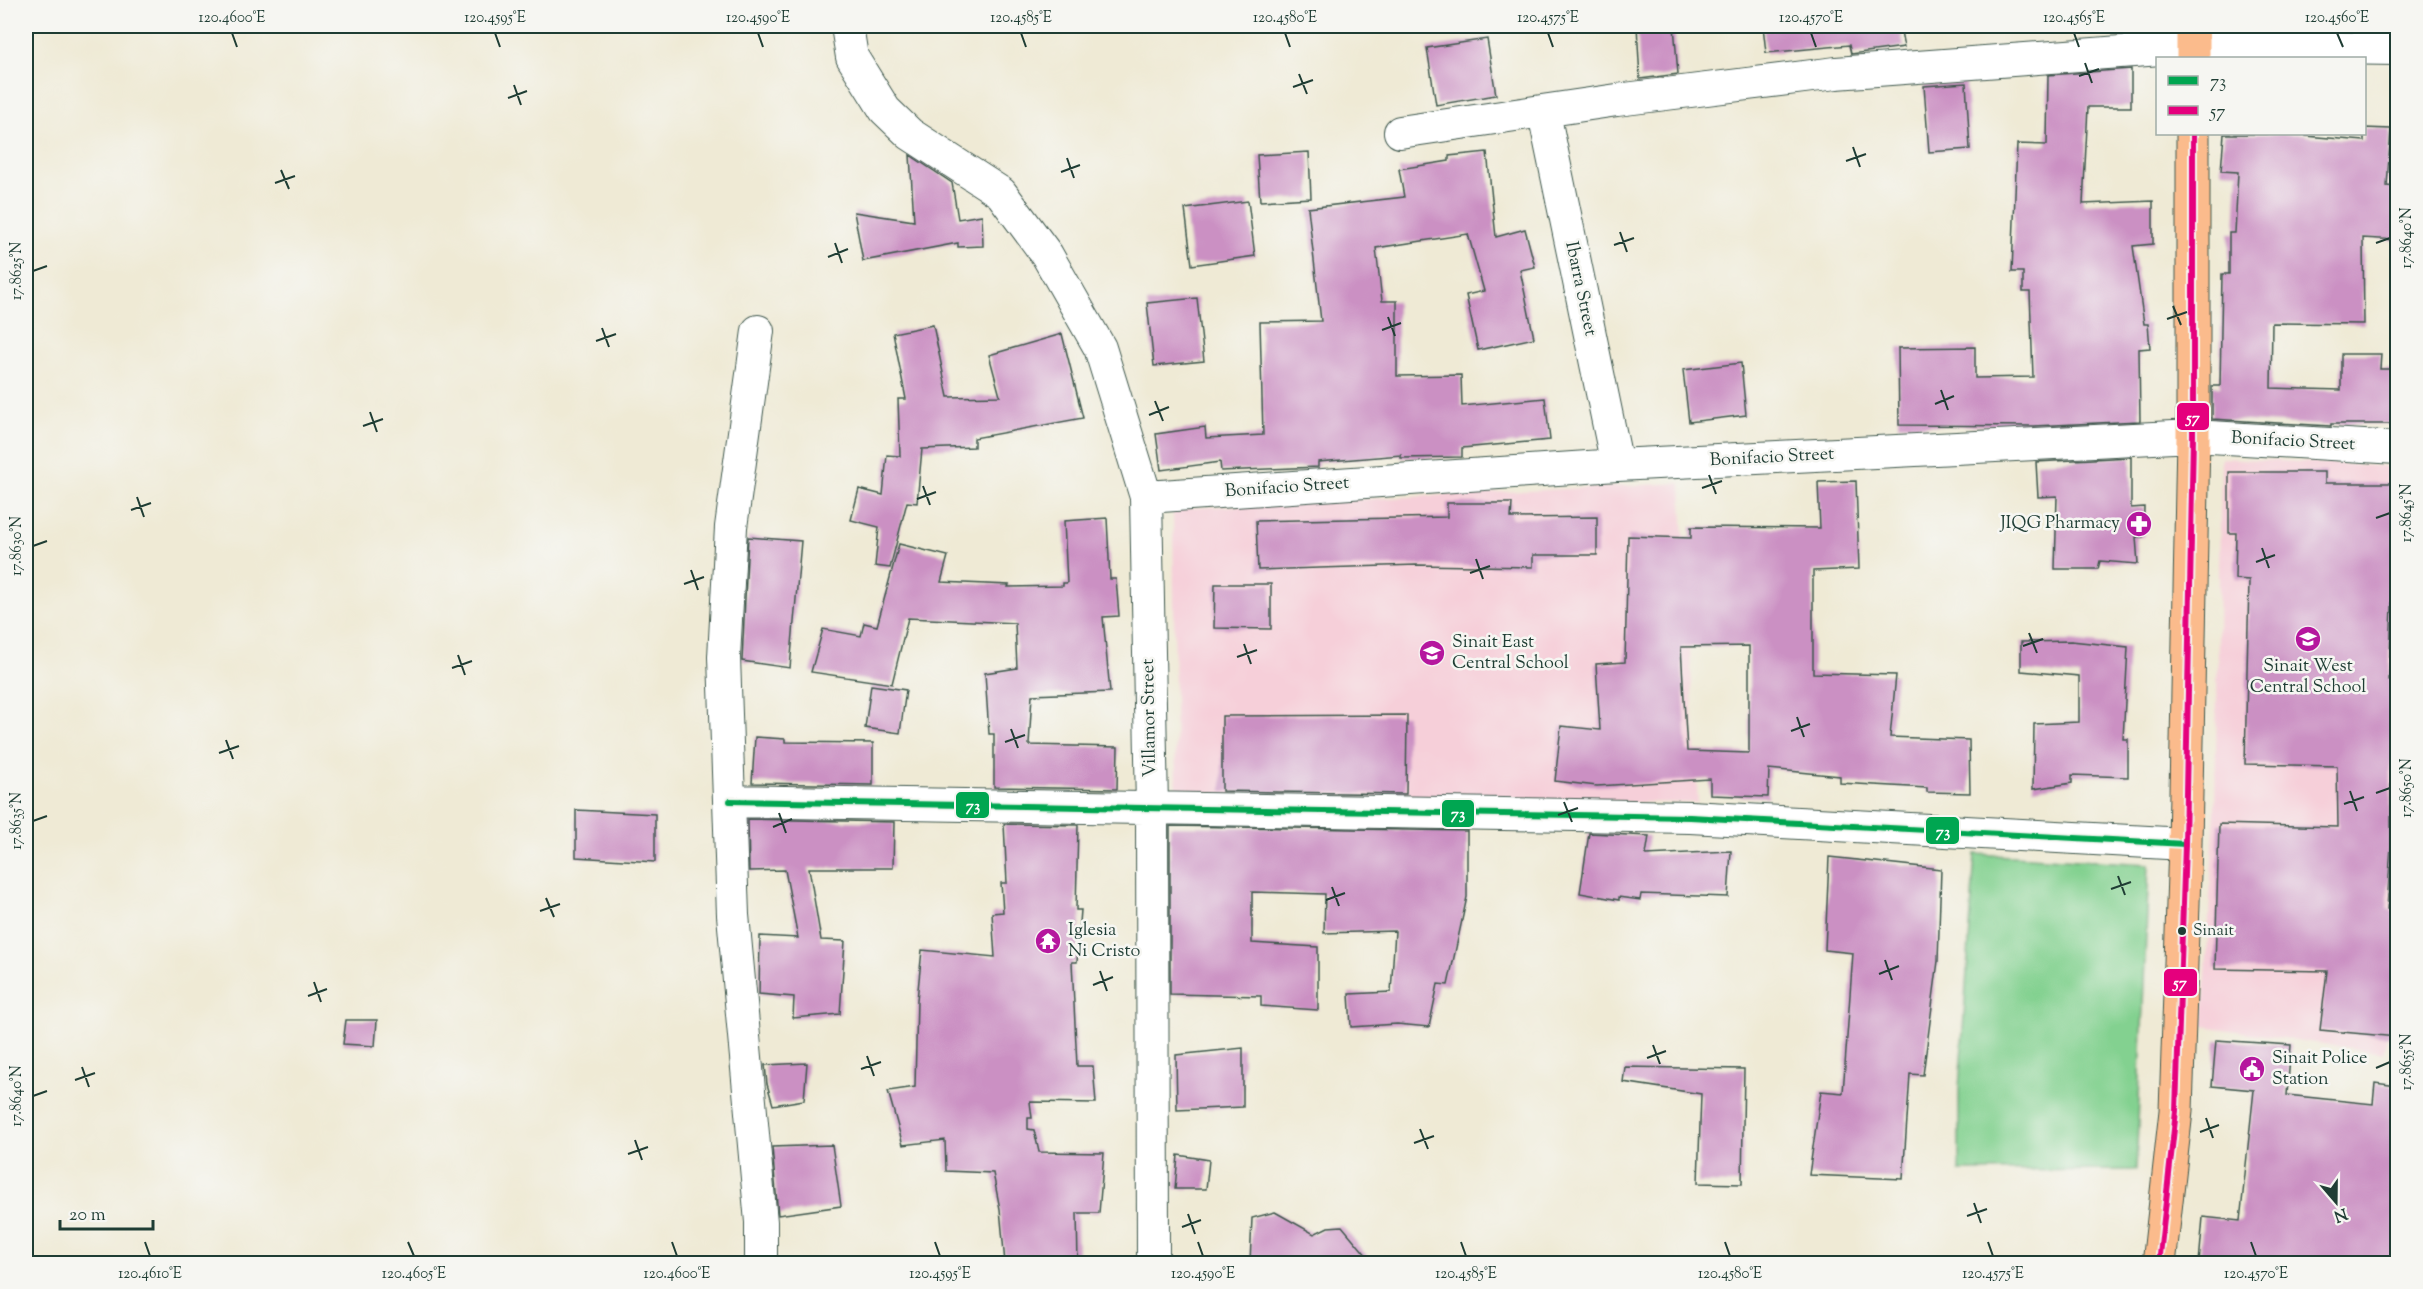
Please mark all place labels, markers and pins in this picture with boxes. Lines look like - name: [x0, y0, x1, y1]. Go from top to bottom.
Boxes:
- pharmacy icon: JIQG Pharmacy: [2124, 509, 2154, 539]
- place label: JIQG Pharmacy: [1999, 511, 2120, 537]
- school or university icon: Sinait West Central School: [2293, 624, 2323, 654]
- place label: Sinait East Central School: [1452, 630, 1569, 677]
- school or university icon: Sinait East Central School: [1417, 638, 1447, 668]
- place label: Sinait West Central School: [2250, 654, 2366, 701]
- place label: Iglesia Ni Cristo: [1068, 918, 1141, 965]
- place label: Sinait: [2193, 920, 2234, 943]
- marker: Sinait: [2176, 925, 2188, 937]
- temple icon: Iglesia Ni Cristo: [1033, 926, 1063, 956]
- place label: Sinait Police Station: [2272, 1046, 2368, 1093]
- public building icon: Sinait Police Station: [2237, 1054, 2267, 1084]

